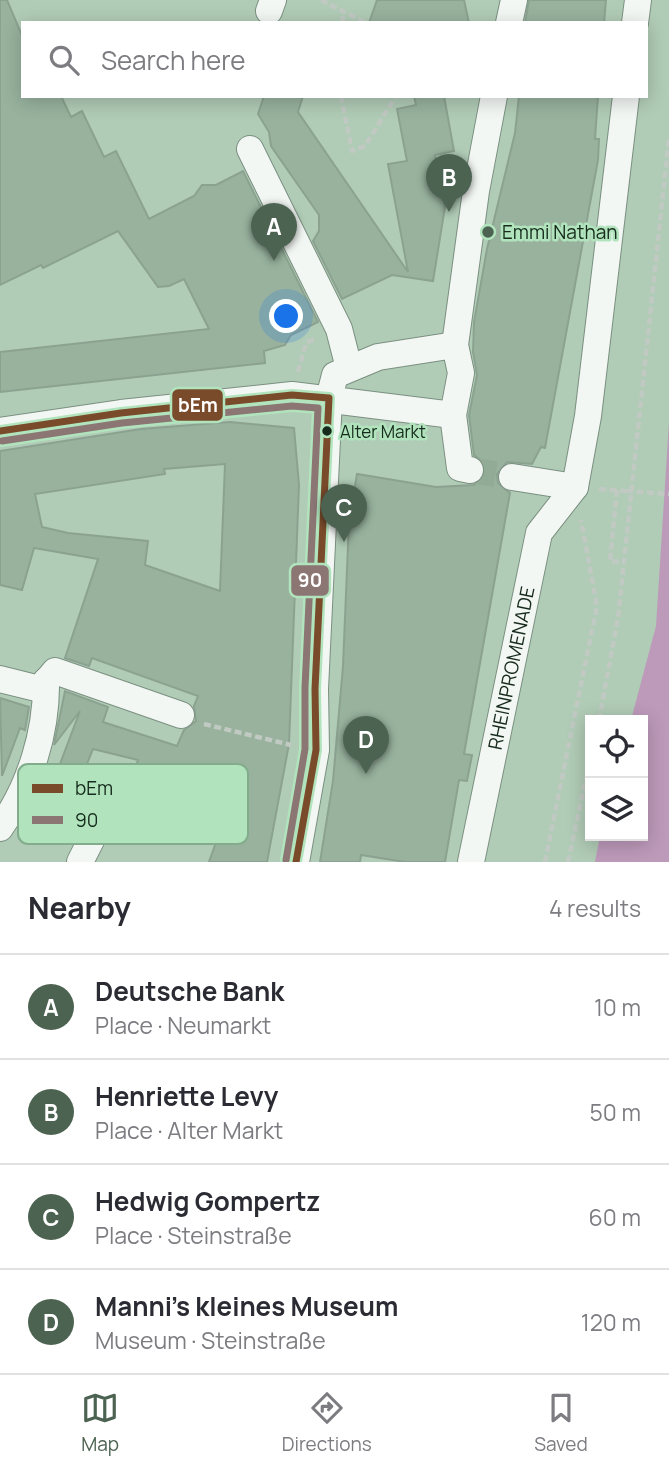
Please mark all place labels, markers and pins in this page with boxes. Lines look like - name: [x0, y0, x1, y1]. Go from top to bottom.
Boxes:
- pin: B: [426, 154, 472, 212]
- pin: A: [251, 203, 297, 261]
- place label: Emmi Nathan: [502, 219, 618, 245]
- marker: Emmi Nathan: [480, 224, 496, 240]
- place label: Alter Markt: [340, 420, 426, 443]
- marker: Alter Markt: [320, 424, 334, 438]
- pin: C: [321, 484, 367, 542]
- pin: D: [343, 716, 389, 774]

